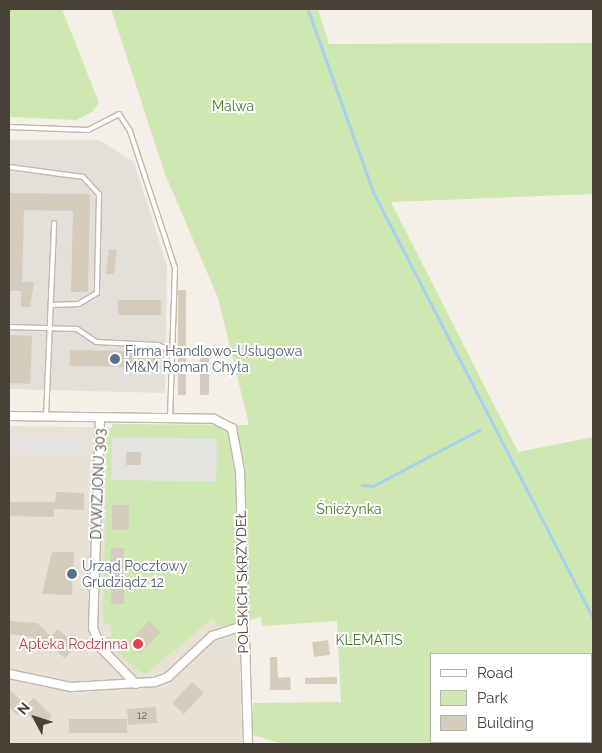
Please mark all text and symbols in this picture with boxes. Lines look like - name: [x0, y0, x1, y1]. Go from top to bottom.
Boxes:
- park label: Malwa: [212, 98, 254, 114]
- place label: Firma Handlowo-Usługowa M&M Roman Chyła: [125, 343, 302, 376]
- marker: Firma Handlowo-Usługowa M&M Roman Chyła: [109, 353, 121, 365]
- street label: DYWIZJONU 303: [88, 428, 108, 540]
- park label: Śnieżynka: [316, 501, 382, 517]
- street label: POLSKICH SKRZYDEŁ: [232, 510, 252, 654]
- place label: Urząd Pocztowy Grudziądz 12: [82, 558, 187, 590]
- marker: Urząd Pocztowy Grudziądz 12: [66, 568, 78, 580]
- park label: KLEMATIS: [336, 632, 402, 648]
- place label: Apteka Rodzinna: [19, 636, 128, 652]
- marker: Apteka Rodzinna: [132, 638, 144, 650]
- legend: [430, 653, 592, 743]
- text: Road: [477, 664, 513, 682]
- text: Park: [477, 689, 508, 707]
- north arrow: [10, 693, 60, 743]
- text: N: [14, 699, 33, 718]
- house number: 12: [137, 709, 147, 723]
- text: Building: [477, 714, 534, 732]

